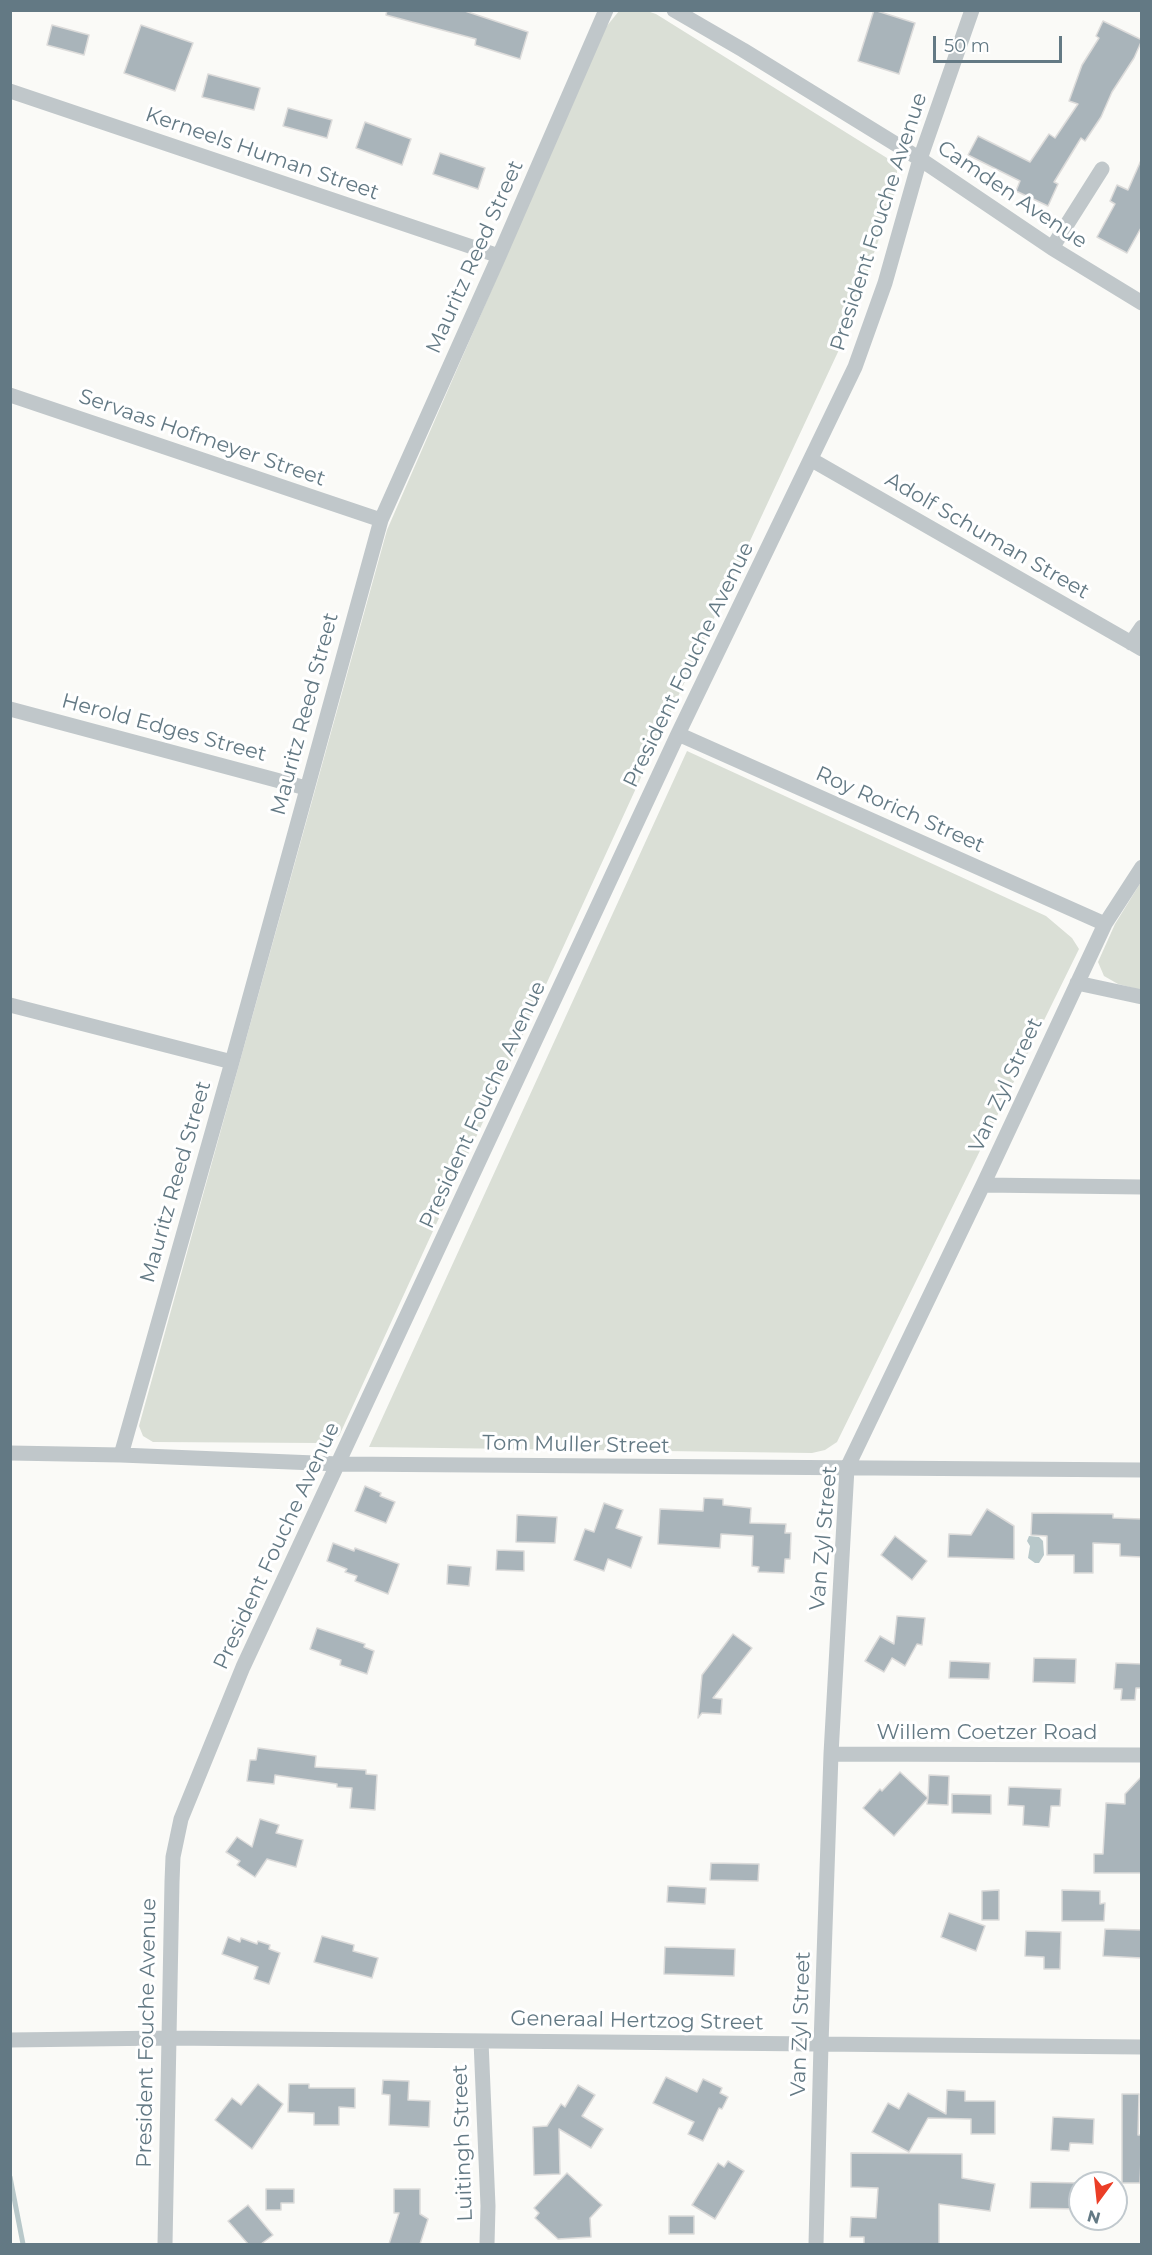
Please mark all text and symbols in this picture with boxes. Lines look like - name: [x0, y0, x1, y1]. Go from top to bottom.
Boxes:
- scale bar: [936, 24, 1065, 62]
- text: 50 m: [944, 35, 990, 57]
- street label: President Fouche Avenue: [825, 90, 933, 354]
- street label: Kerneels Human Street: [142, 102, 382, 206]
- street label: Camden Avenue: [932, 136, 1092, 254]
- street label: Mauritz Reed Street: [421, 156, 529, 358]
- street label: Servaas Hofmeyer Street: [75, 384, 329, 492]
- street label: Adolf Schuman Street: [881, 467, 1093, 605]
- street label: President Fouche Avenue: [619, 538, 759, 792]
- street label: Mauritz Reed Street: [266, 610, 344, 818]
- street label: Herold Edges Street: [59, 689, 269, 767]
- street label: Roy Rorich Street: [812, 761, 988, 859]
- street label: President Fouche Avenue: [415, 977, 551, 1233]
- street label: Van Zyl Street: [964, 1014, 1048, 1156]
- street label: Mauritz Reed Street: [135, 1078, 217, 1286]
- street label: President Fouche Avenue: [209, 1418, 345, 1674]
- street label: Tom Muller Street: [482, 1431, 670, 1459]
- street label: Van Zyl Street: [805, 1465, 843, 1611]
- street label: Willem Coetzer Road: [876, 1720, 1098, 1746]
- street label: President Fouche Avenue: [132, 1898, 162, 2168]
- street label: Van Zyl Street: [786, 1951, 816, 2097]
- street label: Generaal Hertzog Street: [510, 2006, 764, 2036]
- street label: Luitingh Street: [448, 2064, 478, 2222]
- north arrow: [1068, 2171, 1128, 2231]
- text: N: [1085, 2206, 1102, 2228]

